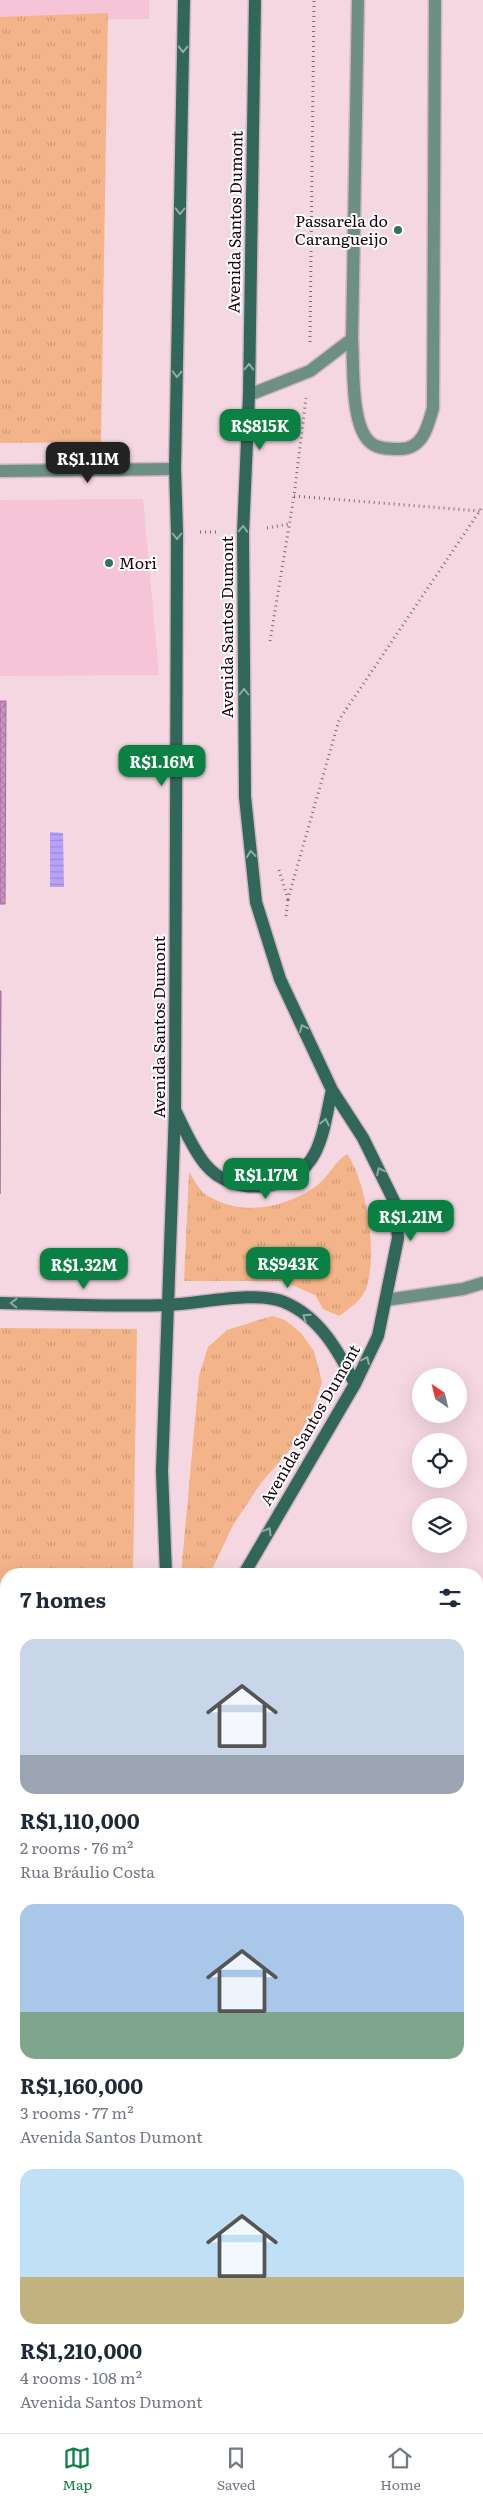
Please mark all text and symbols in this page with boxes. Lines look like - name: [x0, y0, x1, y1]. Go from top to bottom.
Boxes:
- one-way arrow: [178, 45, 188, 53]
- street label: Avenida Santos Dumont: [220, 130, 248, 313]
- one-way arrow: [175, 208, 185, 215]
- place label: Passarela do Carangueijo: [295, 208, 388, 250]
- marker: Passarela do Carangueijo: [392, 224, 404, 236]
- one-way arrow: [244, 363, 255, 371]
- one-way arrow: [172, 370, 182, 378]
- pin: R$815K: [219, 408, 301, 451]
- text: R$815K: [231, 413, 289, 437]
- pin: R$1.11M: [42, 442, 134, 484]
- text: R$1.11M: [57, 446, 119, 470]
- one-way arrow: [238, 525, 248, 532]
- one-way arrow: [172, 532, 182, 540]
- street label: Avenida Santos Dumont: [214, 535, 238, 718]
- place label: Mori: [119, 550, 157, 574]
- marker: Mori: [103, 557, 115, 569]
- one-way arrow: [239, 687, 249, 695]
- pin: R$1.16M: [116, 744, 208, 787]
- text: R$1.16M: [129, 749, 195, 773]
- one-way arrow: [246, 850, 257, 858]
- street label: Avenida Santos Dumont: [146, 935, 170, 1118]
- one-way arrow: [299, 1024, 309, 1033]
- one-way arrow: [319, 1117, 330, 1126]
- pin: R$1.17M: [220, 1158, 312, 1200]
- text: R$1.17M: [234, 1162, 298, 1186]
- one-way arrow: [376, 1167, 386, 1176]
- pin: R$1.21M: [365, 1200, 457, 1242]
- text: R$1.21M: [379, 1204, 443, 1228]
- pin: R$943K: [247, 1246, 329, 1289]
- pin: R$1.32M: [38, 1248, 130, 1290]
- text: R$943K: [257, 1251, 319, 1275]
- text: R$1.32M: [51, 1252, 117, 1276]
- one-way arrow: [9, 1298, 17, 1308]
- one-way arrow: [302, 1314, 312, 1323]
- street label: Avenida Santos Dumont: [253, 1339, 365, 1510]
- one-way arrow: [360, 1356, 371, 1365]
- north arrow: [412, 1368, 468, 1422]
- map controls: [412, 1368, 467, 1553]
- button: locate: [412, 1433, 467, 1488]
- button: layers: [412, 1498, 467, 1553]
- one-way arrow: [262, 1528, 272, 1537]
- text: 7 homes: [20, 1583, 106, 1614]
- icon: filters: [436, 1584, 464, 1612]
- icon: home: [197, 1671, 287, 1761]
- text: R$1,110,000: [20, 1804, 140, 1835]
- text: 2 rooms · 76 m²: [20, 1835, 133, 1859]
- text: Rua Bráulio Costa: [20, 1859, 155, 1883]
- icon: home: [197, 1936, 287, 2026]
- text: R$1,160,000: [20, 2069, 143, 2100]
- text: 3 rooms · 77 m²: [20, 2100, 134, 2124]
- text: Avenida Santos Dumont: [20, 2124, 203, 2148]
- icon: home: [197, 2201, 287, 2291]
- text: R$1,210,000: [20, 2334, 142, 2365]
- text: 4 rooms · 108 m²: [20, 2365, 142, 2389]
- text: Avenida Santos Dumont: [20, 2389, 203, 2413]
- tab: Map: [62, 2444, 92, 2494]
- tab: Saved: [217, 2444, 256, 2494]
- tab: Home: [380, 2444, 421, 2494]

